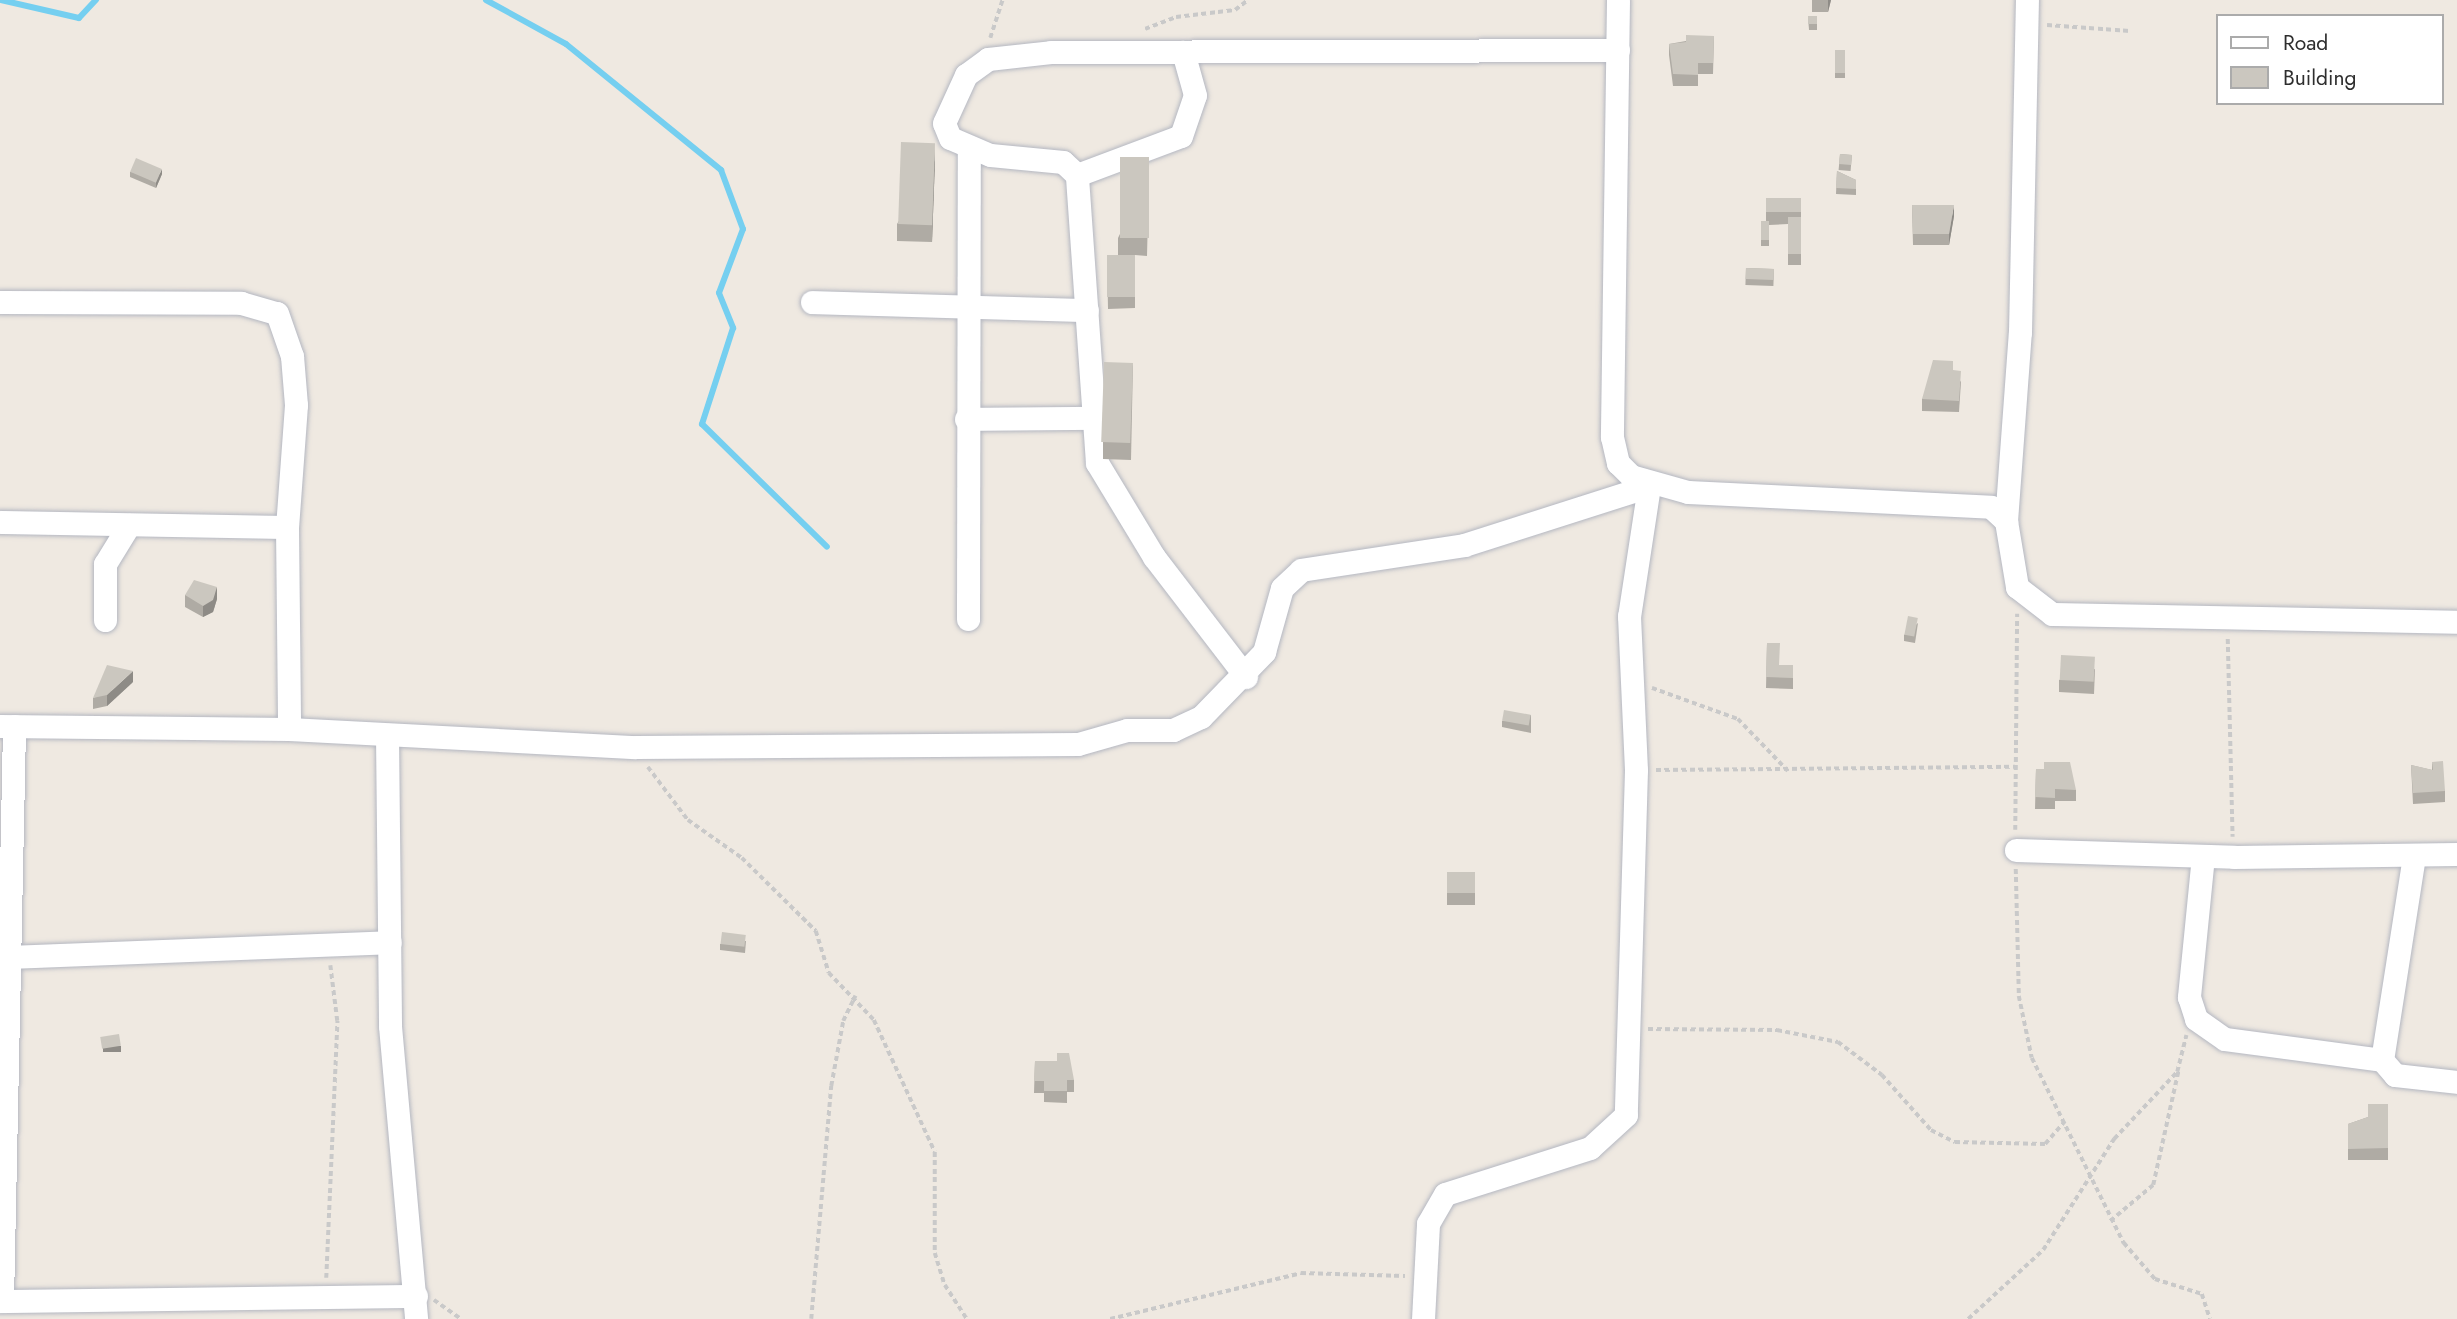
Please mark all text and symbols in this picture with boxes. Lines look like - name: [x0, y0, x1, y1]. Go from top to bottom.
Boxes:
- legend: [2216, 14, 2443, 105]
- text: Road: [2283, 28, 2328, 58]
- text: Building: [2283, 63, 2356, 93]

